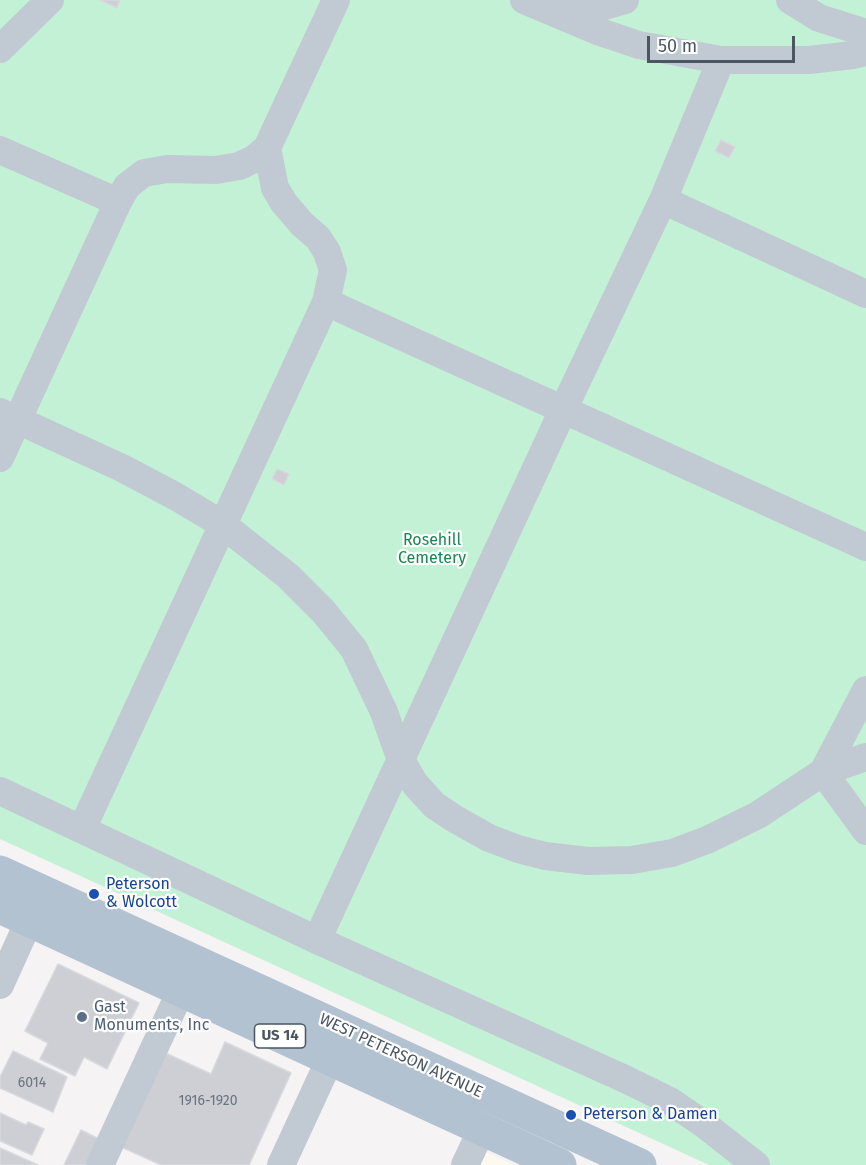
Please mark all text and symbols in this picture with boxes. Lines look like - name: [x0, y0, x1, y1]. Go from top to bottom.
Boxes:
- scale bar: [650, 24, 798, 62]
- text: 50 m: [658, 35, 697, 57]
- park label: Rosehill Cemetery: [398, 531, 466, 569]
- place label: Peterson & Wolcott: [106, 875, 177, 913]
- marker: Peterson & Wolcott: [87, 887, 101, 901]
- place label: Gast Monuments, Inc: [94, 998, 209, 1036]
- marker: Gast Monuments, Inc: [75, 1010, 89, 1024]
- street label: WEST PETERSON AVENUE: [316, 1010, 486, 1102]
- road number: US 14: [254, 1024, 306, 1048]
- house number: 6014: [18, 1075, 46, 1091]
- house number: 1916-1920: [178, 1093, 238, 1109]
- place label: Peterson & Damen: [583, 1105, 718, 1125]
- marker: Peterson & Damen: [564, 1108, 578, 1122]

